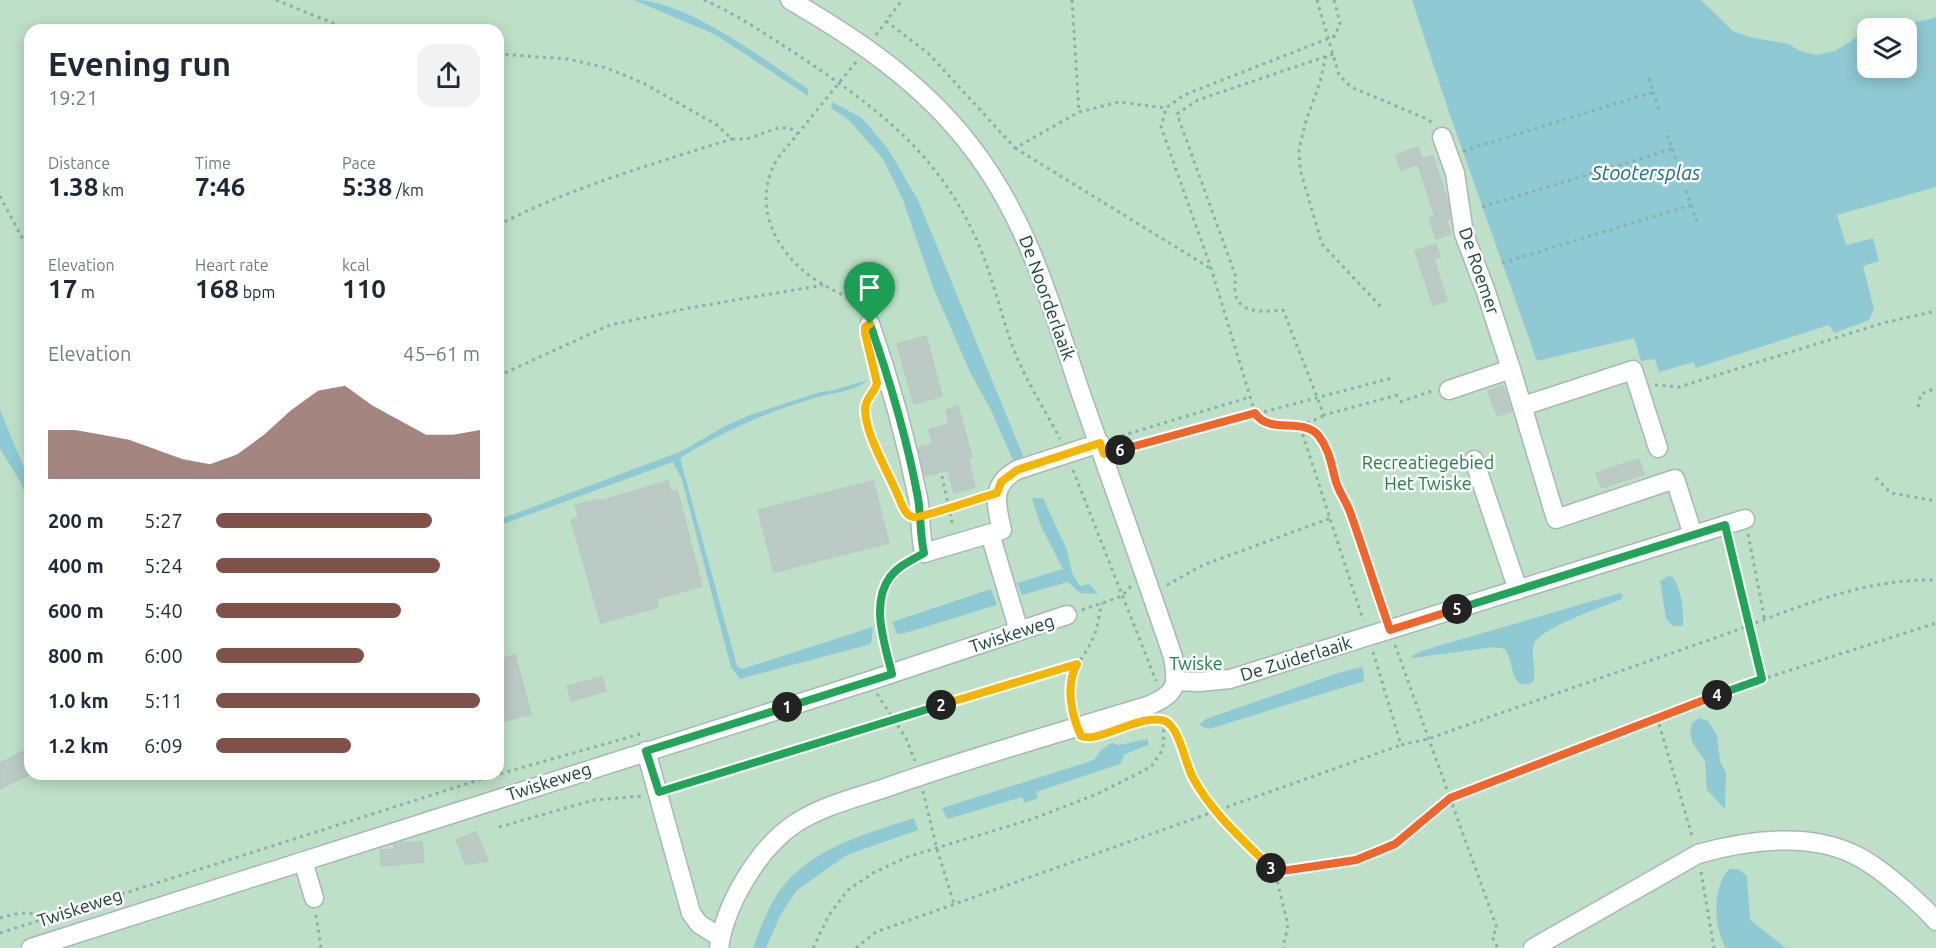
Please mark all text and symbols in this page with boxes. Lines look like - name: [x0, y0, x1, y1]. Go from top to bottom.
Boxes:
- map controls: [1857, 18, 1917, 78]
- button: layers: [1857, 18, 1917, 78]
- button: share: [417, 44, 480, 107]
- text: Evening run: [48, 45, 231, 82]
- text: 19:21: [48, 86, 98, 109]
- text: Distance: [48, 154, 110, 172]
- text: Time: [195, 154, 231, 172]
- text: Pace: [342, 154, 376, 172]
- water label: Stootersplas: [1591, 161, 1701, 184]
- text: 1.38: [48, 172, 98, 201]
- text: 7:46: [195, 172, 245, 201]
- text: 5:38: [342, 172, 392, 201]
- text: km: [98, 181, 124, 199]
- text: /km: [392, 181, 424, 199]
- street label: De Roemer: [1456, 225, 1504, 317]
- street label: De Noorderlaaik: [1016, 232, 1080, 363]
- text: Elevation: [48, 256, 115, 274]
- text: Heart rate: [195, 256, 269, 274]
- text: kcal: [342, 256, 370, 274]
- pin: [844, 262, 895, 324]
- icon: arrive: [853, 271, 886, 304]
- text: 17: [48, 274, 77, 303]
- text: 168: [195, 274, 239, 303]
- text: 110: [342, 274, 386, 303]
- text: m: [77, 283, 95, 301]
- text: bpm: [239, 283, 275, 301]
- text: Elevation: [48, 342, 131, 365]
- text: 45–61 m: [403, 342, 480, 365]
- pin: 6: [1105, 435, 1135, 465]
- text: 6: [1115, 441, 1125, 459]
- park label: Recreatiegebied Het Twiske: [1362, 452, 1494, 493]
- text: 200 m: [48, 509, 104, 532]
- text: 5:27: [144, 509, 183, 532]
- text: 400 m: [48, 554, 104, 577]
- text: 5:24: [144, 554, 183, 577]
- pin: 5: [1442, 594, 1472, 624]
- text: 600 m: [48, 599, 104, 622]
- text: 5:40: [144, 599, 183, 622]
- text: 5: [1452, 600, 1462, 618]
- street label: Twiskeweg: [967, 610, 1057, 656]
- street label: De Zuiderlaaik: [1238, 632, 1354, 684]
- text: 800 m: [48, 644, 104, 667]
- text: 6:00: [144, 644, 183, 667]
- park label: Twiske: [1169, 653, 1223, 673]
- pin: 4: [1702, 680, 1732, 710]
- text: 4: [1712, 686, 1722, 704]
- text: 1.0 km: [48, 689, 109, 712]
- text: 5:11: [144, 689, 183, 712]
- pin: 2: [926, 690, 956, 720]
- pin: 1: [772, 692, 802, 722]
- text: 2: [936, 696, 946, 714]
- text: 1: [782, 698, 792, 716]
- text: 1.2 km: [48, 734, 109, 757]
- text: 6:09: [144, 734, 183, 757]
- street label: Twiskeweg: [504, 758, 594, 804]
- pin: 3: [1256, 853, 1286, 883]
- text: 3: [1266, 859, 1276, 877]
- street label: Twiskeweg: [35, 884, 125, 930]

